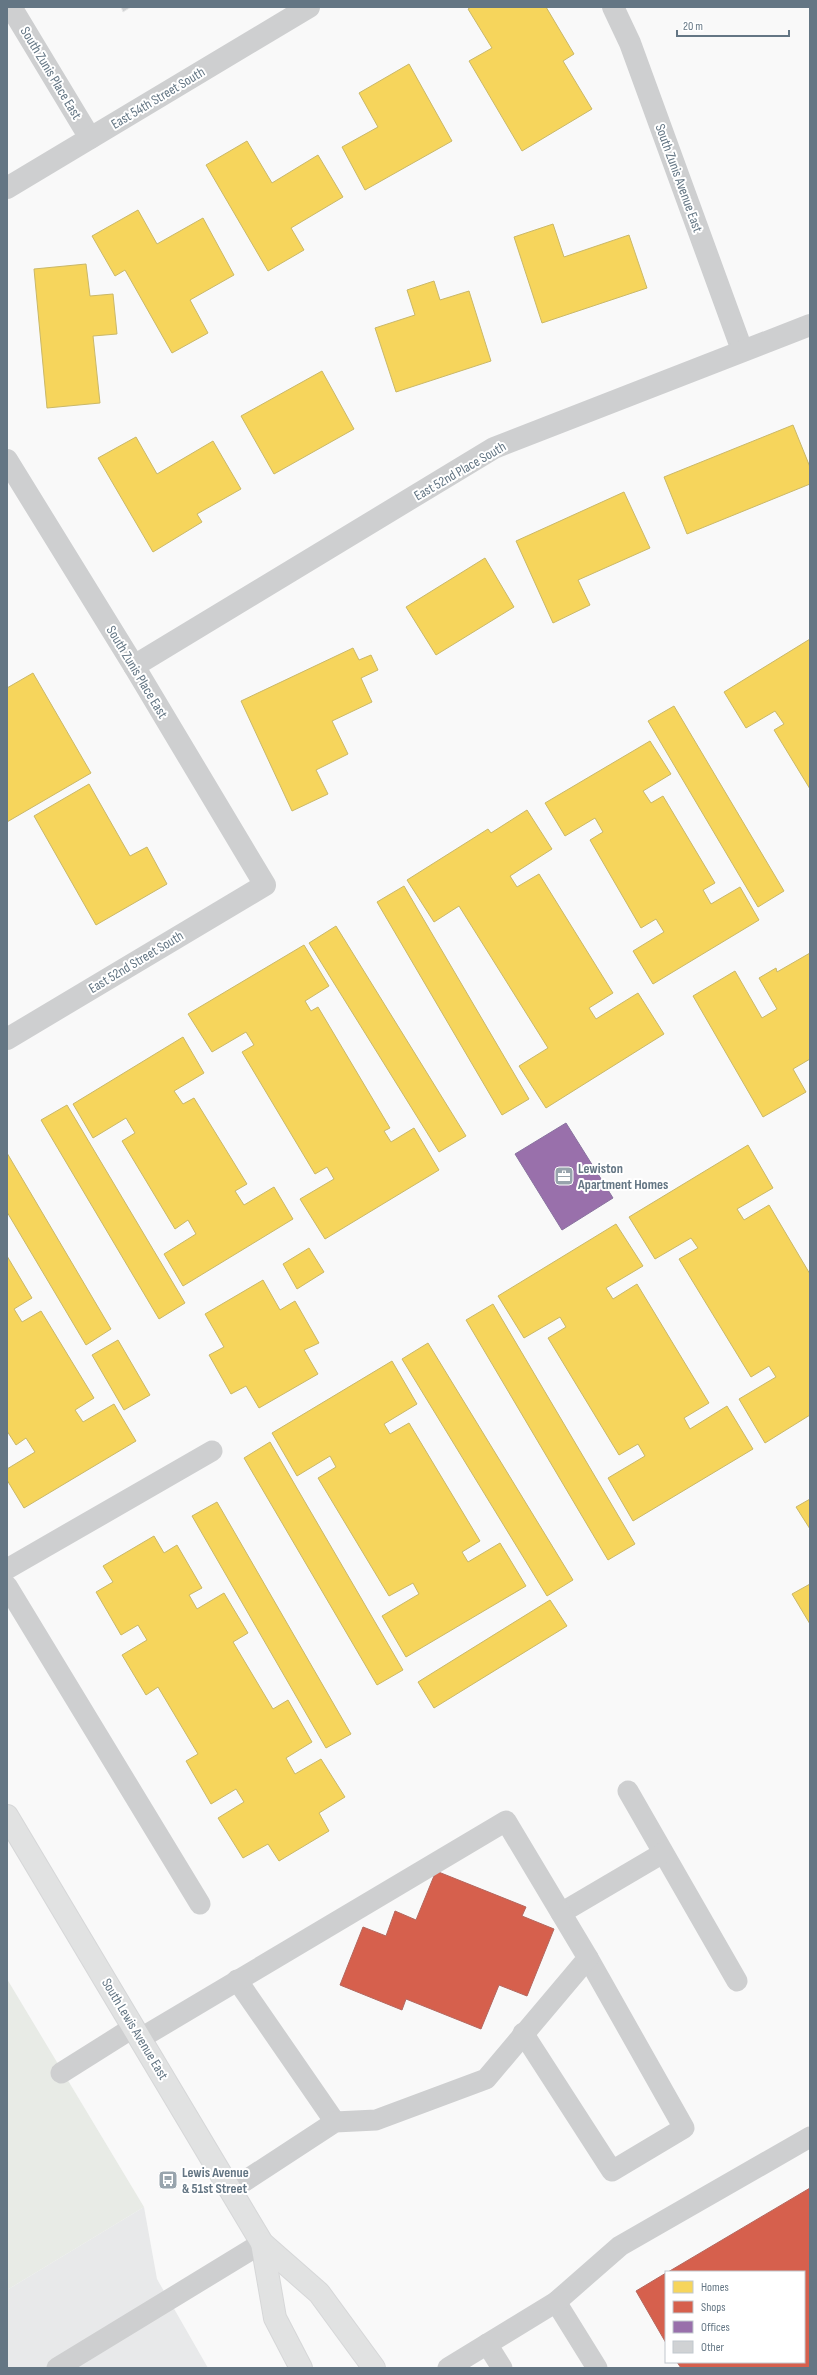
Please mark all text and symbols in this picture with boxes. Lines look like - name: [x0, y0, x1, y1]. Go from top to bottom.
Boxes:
- scale bar: [677, 12, 789, 38]
- text: 20 m: [683, 19, 703, 34]
- street label: South Zunis Place East: [17, 24, 85, 122]
- street label: East 54th Street South: [108, 63, 208, 133]
- street label: South Zunis Avenue East: [651, 121, 707, 235]
- street label: East 52nd Place South: [411, 438, 509, 504]
- street label: South Zunis Place East: [103, 623, 171, 721]
- street label: East 52nd Street South: [86, 927, 186, 997]
- place label: Lewiston Apartment Homes: [577, 1160, 668, 1193]
- office icon: Lewiston Apartment Homes: [553, 1165, 575, 1187]
- street label: South Lewis Avenue East: [98, 1975, 172, 2083]
- place label: Lewis Avenue & 51st Street: [182, 2164, 249, 2197]
- bus stop icon: Lewis Avenue & 51st Street: [157, 2169, 179, 2191]
- legend: [665, 2271, 805, 2363]
- text: Homes: [701, 2280, 729, 2295]
- text: Shops: [701, 2300, 726, 2315]
- text: Offices: [701, 2320, 730, 2335]
- text: Other: [701, 2340, 725, 2355]

